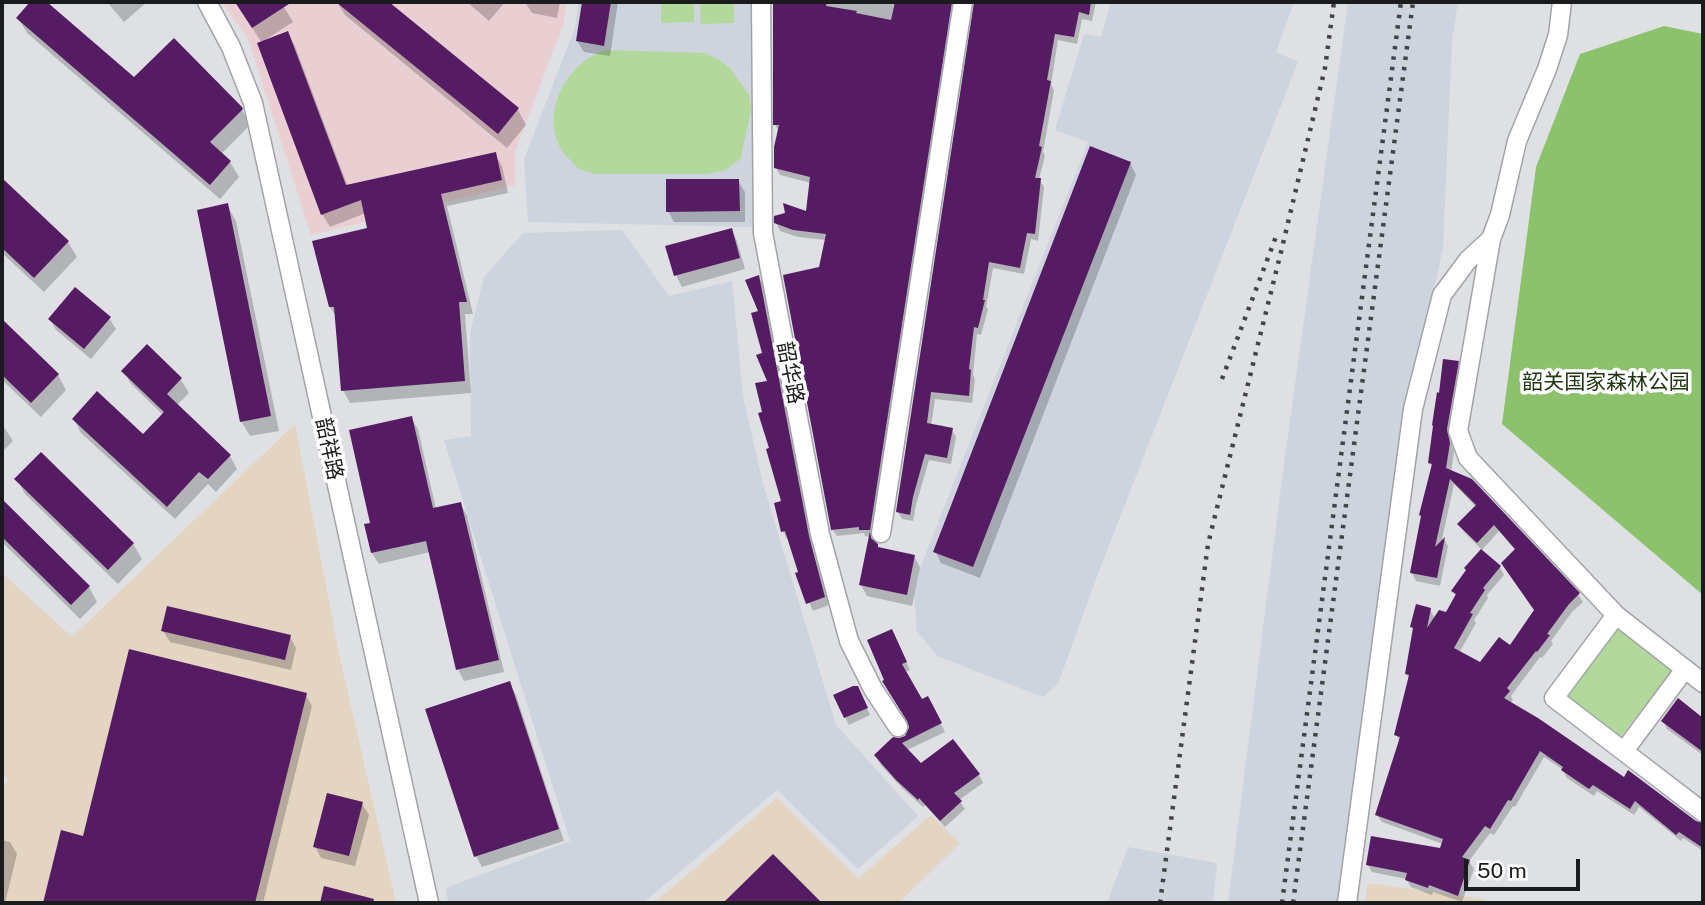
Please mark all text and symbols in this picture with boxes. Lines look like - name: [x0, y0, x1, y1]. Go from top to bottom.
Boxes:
- street label: 韶华路: [772, 340, 808, 406]
- park label: 韶关国家森林公园: [1522, 370, 1690, 396]
- street label: 韶祥路: [310, 416, 348, 482]
- scale bar: [1467, 846, 1582, 890]
- text: 50 m: [1477, 858, 1527, 883]

